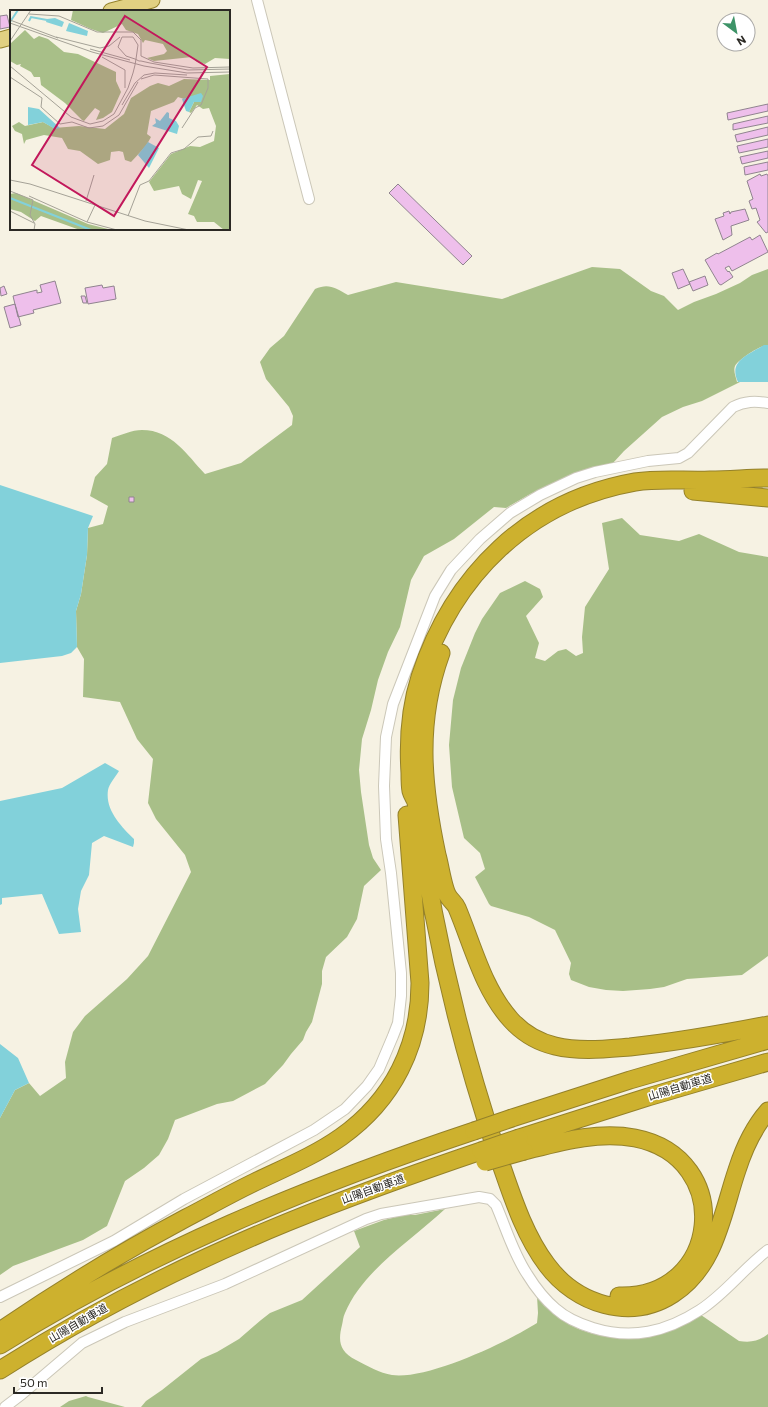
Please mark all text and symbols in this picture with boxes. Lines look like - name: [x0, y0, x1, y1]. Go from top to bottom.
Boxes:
- inset map: [10, 10, 230, 230]
- north arrow: [716, 12, 756, 52]
- text: N: [735, 33, 749, 49]
- street label: 山陽自動車道: [646, 1071, 713, 1102]
- street label: 山陽自動車道: [340, 1171, 406, 1206]
- street label: 山陽自動車道: [46, 1300, 110, 1345]
- scale bar: [14, 1369, 102, 1395]
- text: 50 m: [20, 1375, 48, 1389]

